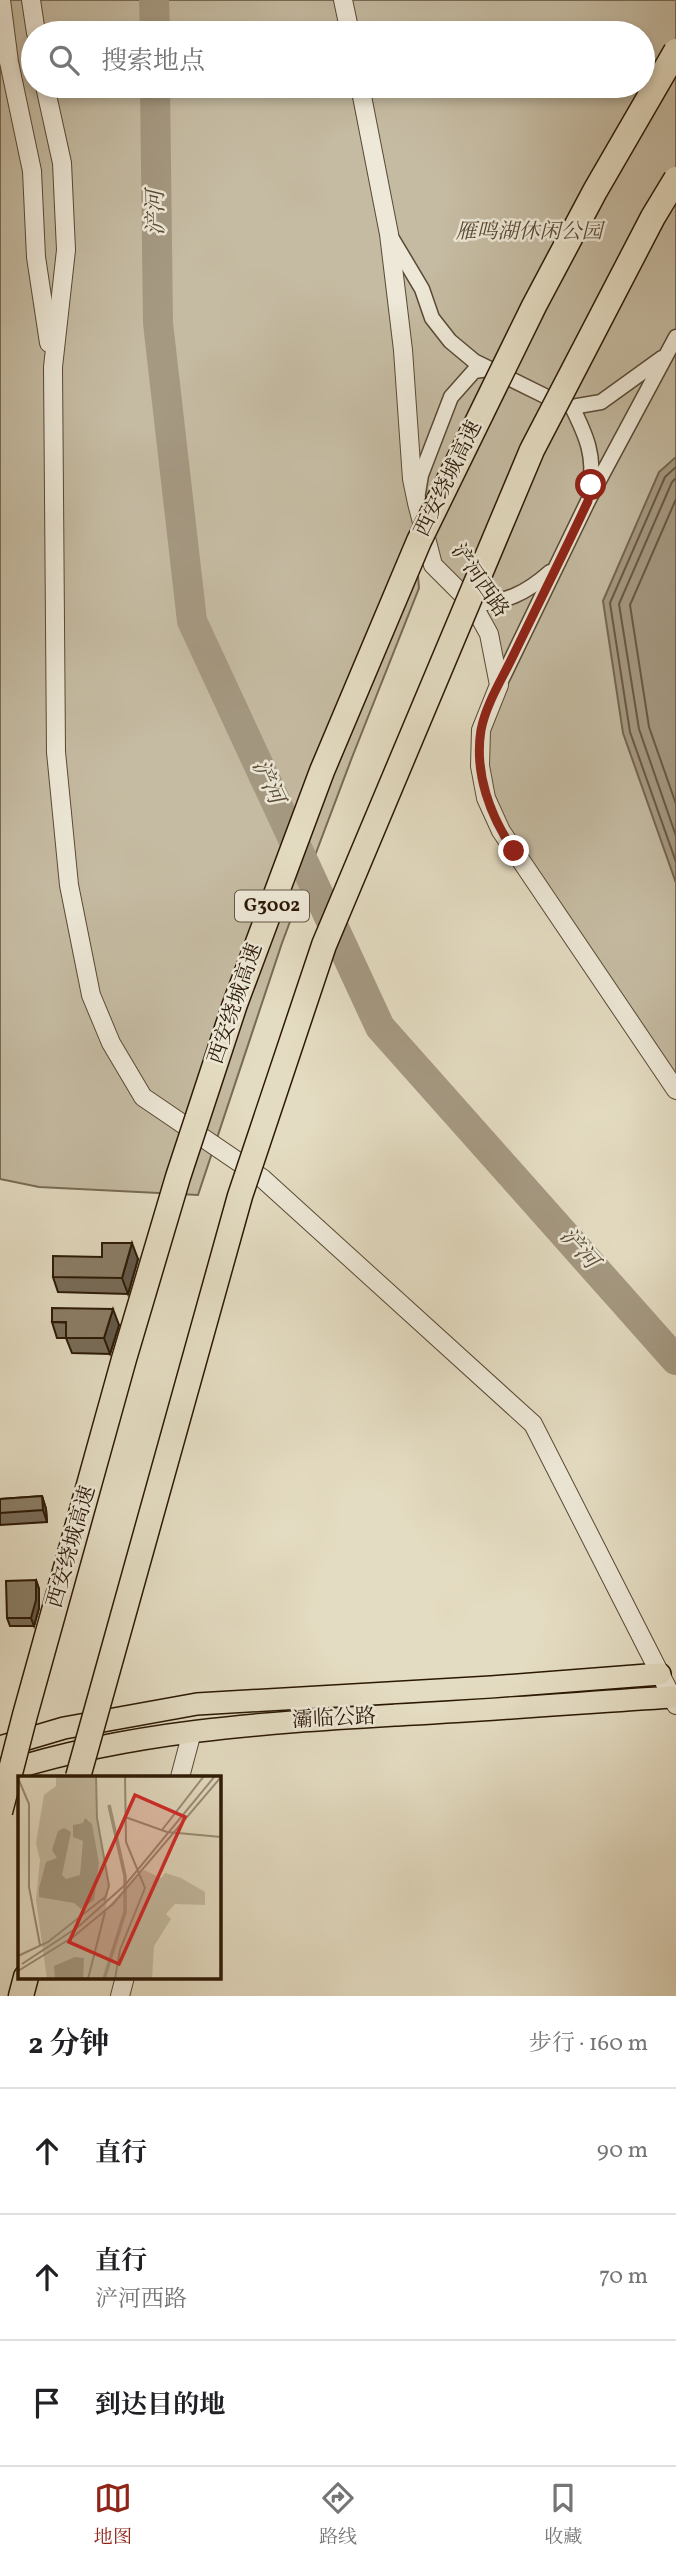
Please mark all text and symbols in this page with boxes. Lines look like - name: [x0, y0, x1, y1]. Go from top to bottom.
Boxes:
- search box: [21, 21, 655, 98]
- icon: search: [45, 41, 83, 79]
- text: 搜索地点: [101, 44, 205, 80]
- water label: 浐河: [141, 186, 173, 236]
- park label: 雁鸣湖休闲公园: [456, 218, 605, 247]
- street label: 西安绕城高速: [408, 416, 490, 542]
- route start: [575, 469, 606, 500]
- street label: 浐河西路: [443, 538, 515, 624]
- water label: 浐河: [243, 754, 293, 813]
- route end: [498, 835, 529, 866]
- road number: G3002: [235, 890, 309, 922]
- street label: 西安绕城高速: [202, 940, 270, 1068]
- water label: 浐河: [551, 1221, 608, 1280]
- street label: 西安绕城高速: [41, 1482, 103, 1612]
- street label: 灞临公路: [291, 1702, 377, 1736]
- inset map: [18, 1776, 220, 1979]
- text: 2 分钟: [28, 2024, 110, 2066]
- text: 步行 · 160 m: [529, 2028, 648, 2060]
- icon: ahead: [28, 2132, 66, 2170]
- text: 90 m: [597, 2135, 648, 2167]
- text: 直行: [95, 2136, 147, 2172]
- text: 直行: [95, 2244, 147, 2280]
- icon: ahead: [28, 2258, 66, 2296]
- text: 70 m: [599, 2261, 648, 2293]
- text: 浐河西路: [95, 2284, 187, 2316]
- icon: arrive: [28, 2384, 66, 2422]
- text: 到达目的地: [95, 2388, 225, 2424]
- tab: 地图: [94, 2479, 132, 2551]
- tab: 路线: [319, 2479, 357, 2551]
- tab: 收藏: [544, 2479, 582, 2551]

